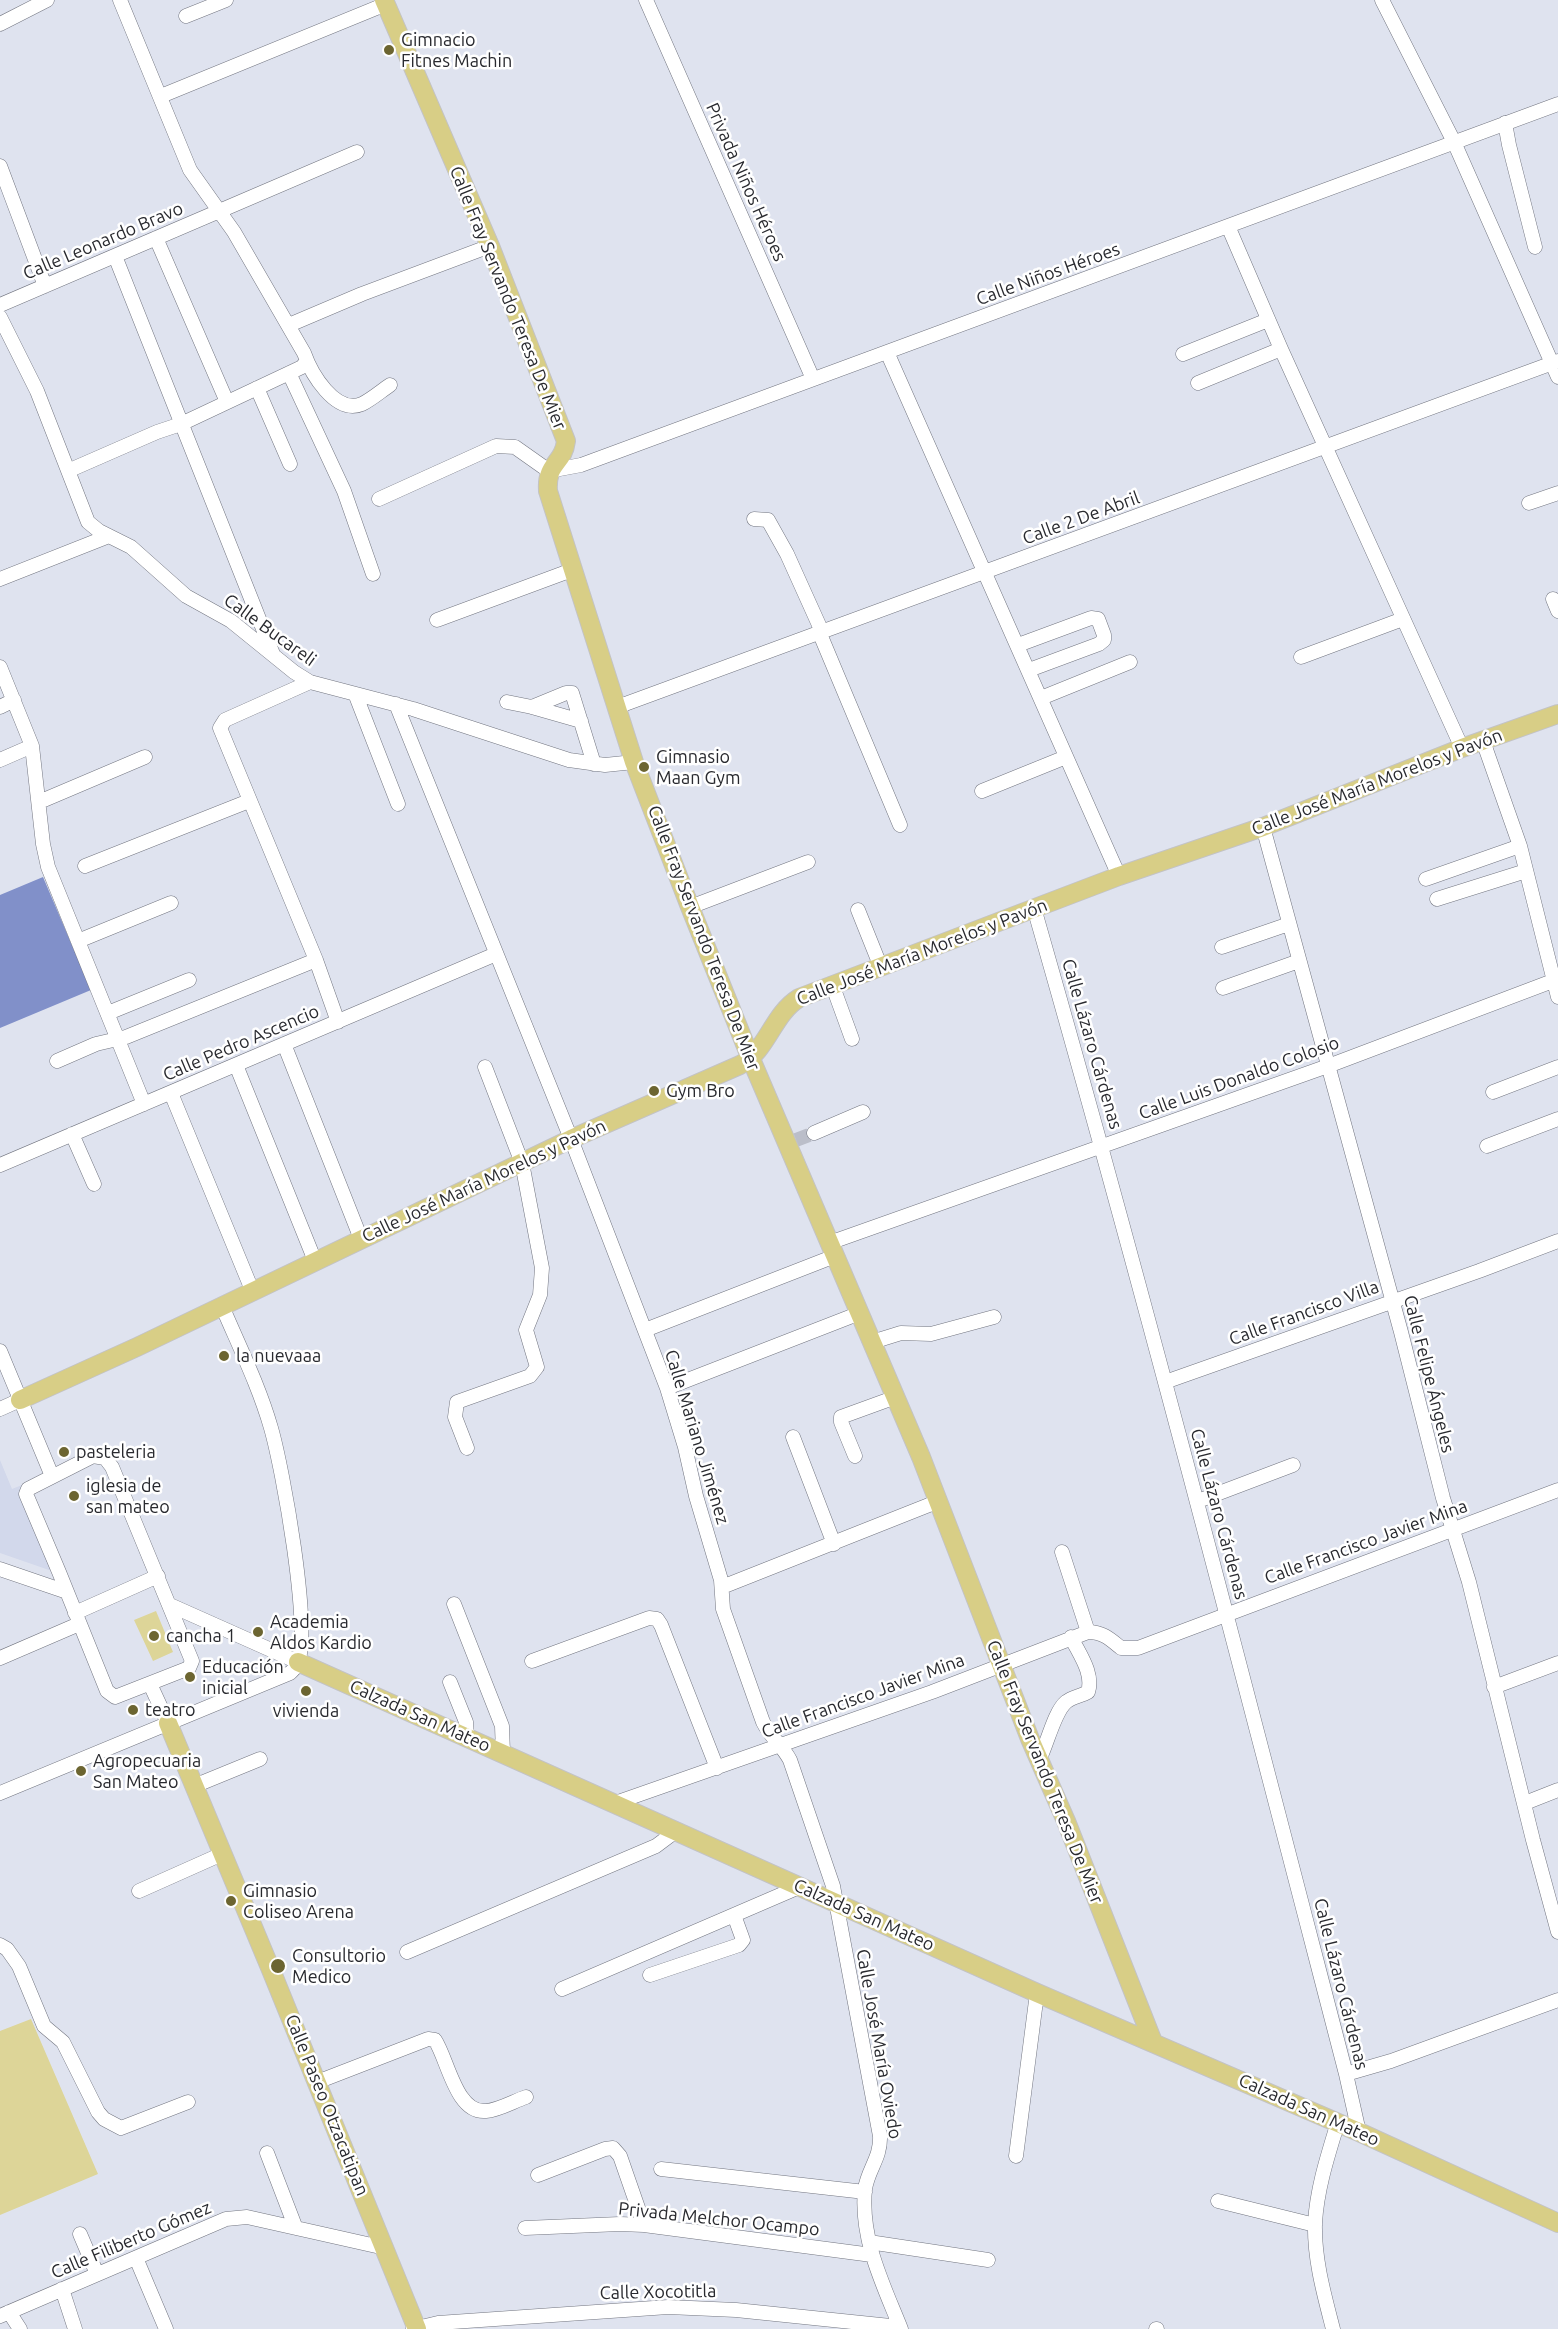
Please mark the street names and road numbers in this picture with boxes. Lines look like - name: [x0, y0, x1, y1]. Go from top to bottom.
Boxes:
- street label: Privada Niños Héroes: [701, 99, 791, 265]
- street label: Calle Fray Servando Teresa De Mier: [445, 163, 571, 433]
- street label: Calle Leonardo Bravo: [20, 198, 186, 284]
- street label: Calle Niños Héroes: [973, 238, 1123, 310]
- street label: Calle 2 De Abril: [1020, 487, 1142, 549]
- street label: Calle Bucareli: [220, 589, 320, 671]
- street label: Calle José María Morelos y Pavón: [1249, 724, 1505, 840]
- street label: Calle Fray Servando Teresa De Mier: [643, 802, 765, 1074]
- street label: Calle José María Morelos y Pavón: [794, 894, 1050, 1010]
- street label: Calle Lázaro Cárdenas: [1057, 956, 1127, 1132]
- street label: Calle Pedro Ascencio: [160, 1000, 322, 1086]
- street label: Calle Luis Donaldo Colosio: [1136, 1032, 1342, 1124]
- street label: Calle José María Morelos y Pavón: [359, 1115, 609, 1247]
- street label: Calle Francisco Villa: [1226, 1276, 1382, 1350]
- street label: Calle Felipe Ángeles: [1399, 1293, 1459, 1455]
- street label: Calle Mariano Jiménez: [660, 1347, 734, 1527]
- street label: Calle Lázaro Cárdenas: [1186, 1426, 1252, 1602]
- street label: Calle Francisco Javier Mina: [1262, 1495, 1470, 1589]
- street label: Calle Fray Servando Teresa De Mier: [982, 1637, 1108, 1907]
- street label: Calle Francisco Javier Mina: [759, 1649, 967, 1743]
- street label: Calzada San Mateo: [346, 1675, 494, 1757]
- street label: Calzada San Mateo: [790, 1874, 938, 1956]
- street label: Calle Lázaro Cárdenas: [1309, 1896, 1373, 2072]
- street label: Calle José María Oviedo: [852, 1947, 906, 2141]
- street label: Calle Paseo Otzacatipan: [281, 2011, 373, 2199]
- street label: Calzada San Mateo: [1235, 2069, 1383, 2151]
- street label: Calle Filiberto Gómez: [48, 2196, 214, 2284]
- street label: Privada Melchor Ocampo: [617, 2198, 821, 2240]
- street label: Calle Xocotitla: [600, 2280, 716, 2304]

